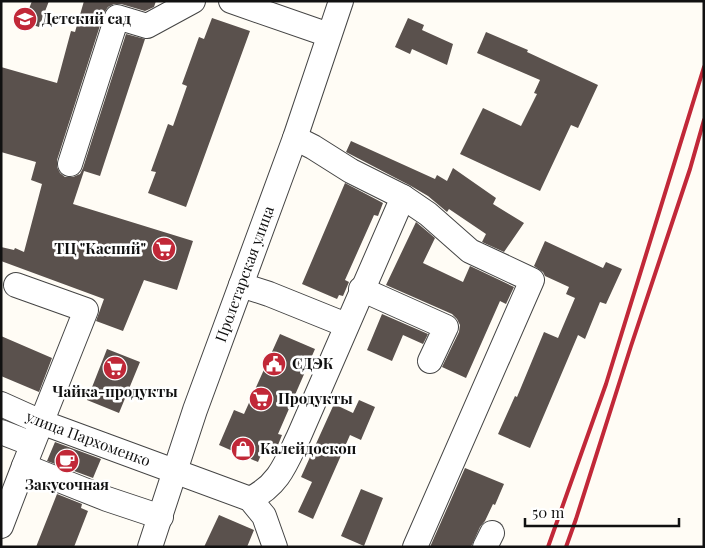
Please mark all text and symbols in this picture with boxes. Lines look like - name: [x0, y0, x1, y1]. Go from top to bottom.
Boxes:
- school or university icon: Детский сад: [12, 6, 38, 32]
- place label: Детский сад: [42, 8, 131, 28]
- street label: Пролетарская улица: [210, 203, 278, 344]
- supermarket icon: ТЦ "Каспий": [151, 236, 177, 262]
- place label: ТЦ "Каспий": [54, 238, 146, 258]
- public building icon: СДЭК: [261, 351, 287, 377]
- place label: СДЭК: [292, 353, 334, 373]
- supermarket icon: Чайка-продукты: [102, 355, 128, 381]
- place label: Чайка-продукты: [52, 381, 178, 401]
- supermarket icon: Продукты: [248, 386, 274, 412]
- place label: Продукты: [278, 388, 353, 408]
- street label: улица Пархоменко: [22, 405, 153, 470]
- shop icon: Калейдоскоп: [230, 436, 256, 462]
- place label: Калейдоскоп: [260, 438, 357, 458]
- cafe icon: Закусочная: [54, 448, 80, 474]
- place label: Закусочная: [25, 474, 109, 494]
- scale bar: [525, 496, 679, 528]
- text: 50 m: [532, 502, 565, 522]

